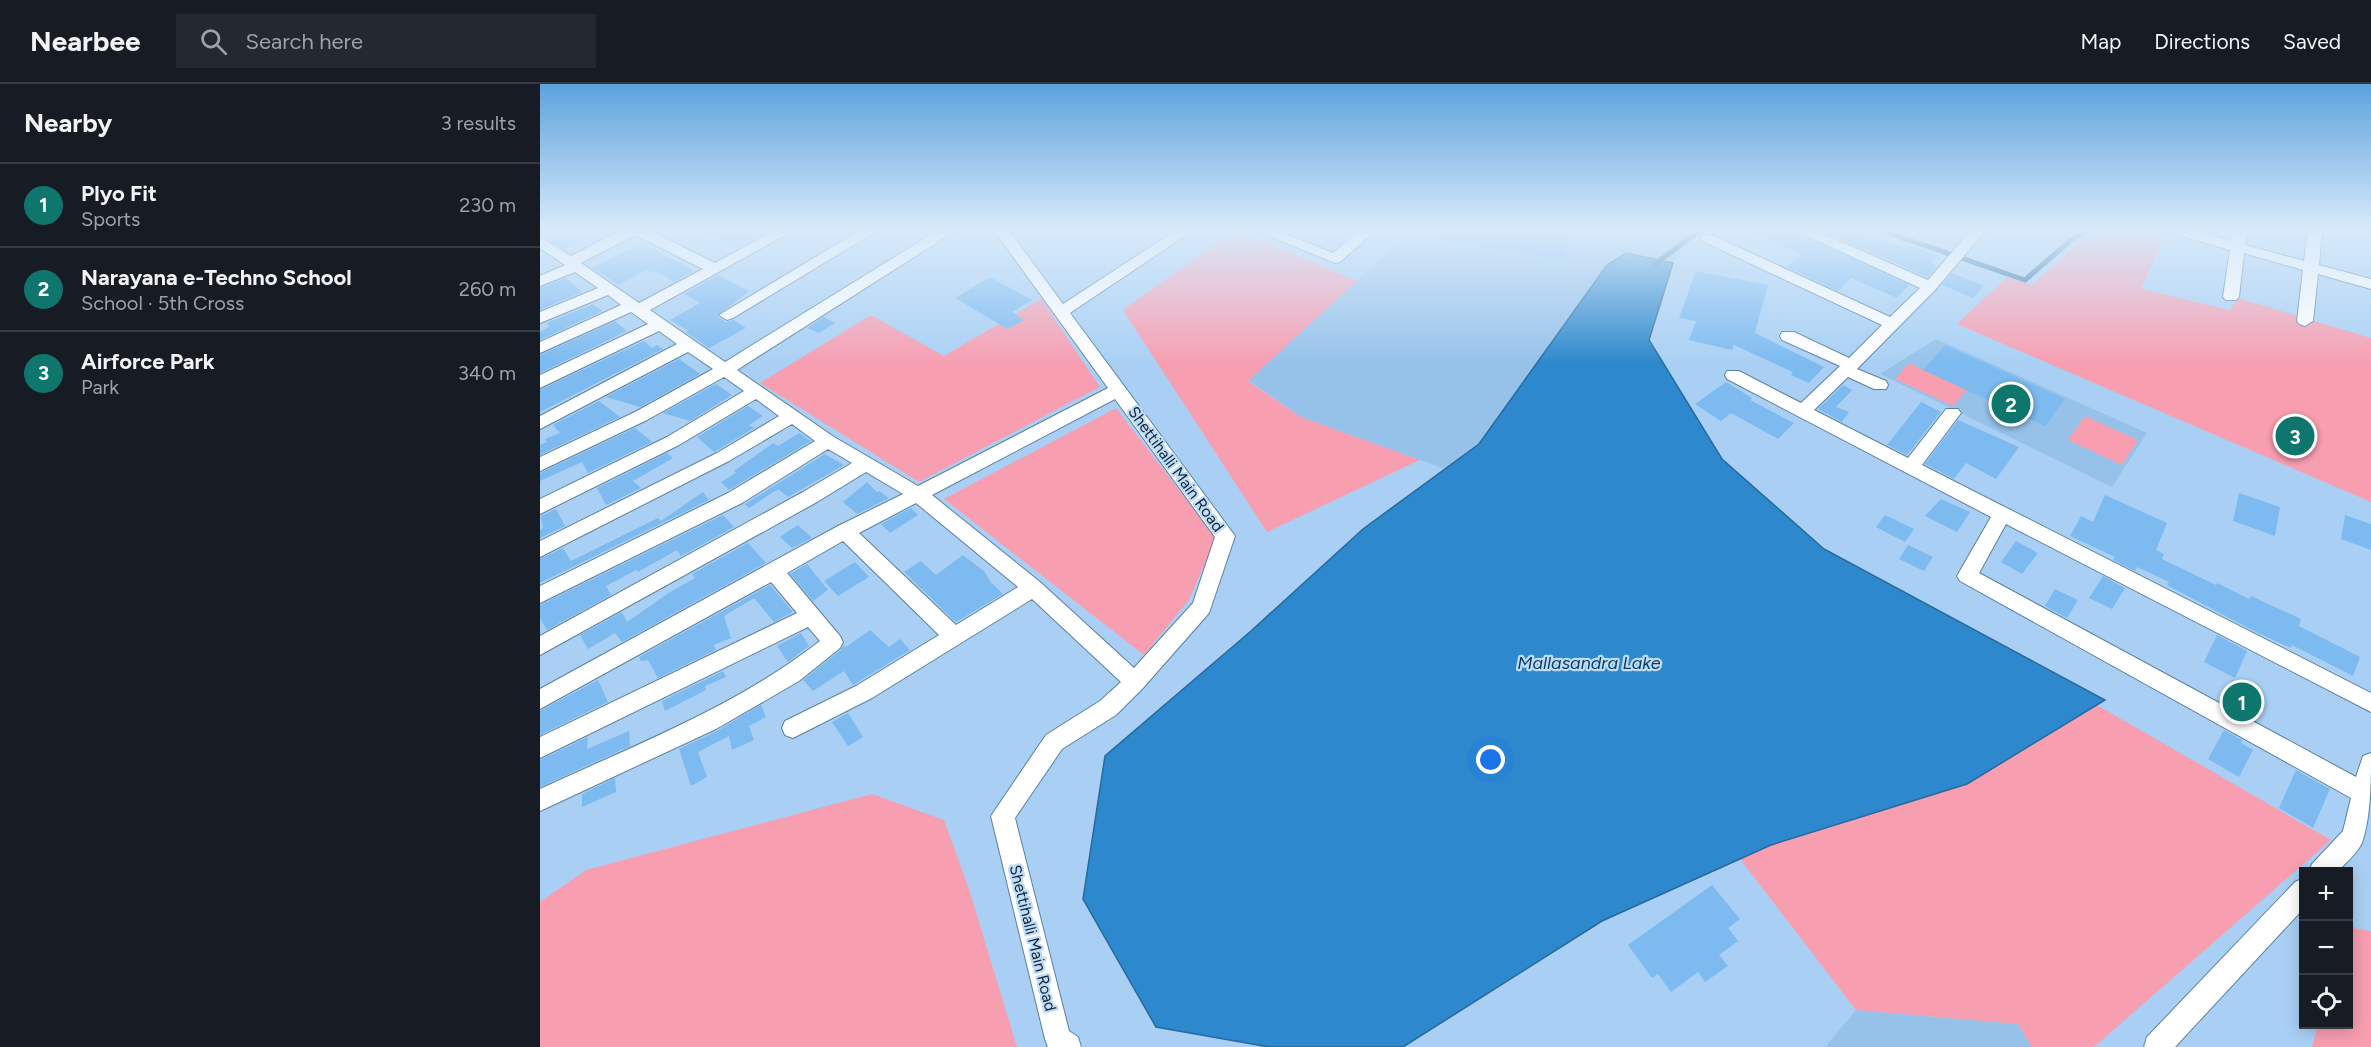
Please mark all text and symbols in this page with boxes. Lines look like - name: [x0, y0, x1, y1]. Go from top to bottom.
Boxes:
- search box: [176, 14, 596, 68]
- text: Nearbee: [30, 24, 140, 58]
- icon: search: [197, 25, 230, 58]
- text: Search here: [245, 28, 363, 55]
- text: Map: [2080, 29, 2121, 54]
- text: Directions: [2154, 29, 2250, 54]
- text: Saved: [2283, 29, 2341, 54]
- text: Nearby: [24, 107, 112, 139]
- text: 3 results: [441, 111, 516, 135]
- text: Plyo Fit: [81, 180, 157, 207]
- text: 1: [39, 193, 48, 217]
- text: 230 m: [459, 193, 516, 217]
- text: Sports: [81, 207, 140, 231]
- text: Narayana e-Techno School: [81, 264, 352, 291]
- text: 2: [38, 277, 49, 301]
- text: 260 m: [459, 277, 516, 301]
- text: School · 5th Cross: [81, 291, 244, 315]
- text: Airforce Park: [81, 348, 215, 375]
- text: 3: [38, 361, 49, 385]
- text: 340 m: [458, 361, 516, 385]
- text: Park: [81, 375, 119, 399]
- pin: 2: [1992, 382, 2030, 426]
- street label: Shettihalli Main Road: [1124, 403, 1228, 535]
- pin: 3: [2276, 414, 2314, 458]
- water label: Mallasandra Lake: [1517, 652, 1661, 674]
- pin: 1: [2222, 680, 2262, 724]
- your location: [1476, 745, 1505, 774]
- street label: Shettihalli Main Road: [1006, 863, 1060, 1013]
- map controls: [2299, 867, 2353, 1029]
- button: +: [2299, 867, 2353, 921]
- button: −: [2299, 921, 2353, 975]
- button: locate: [2299, 975, 2353, 1029]

